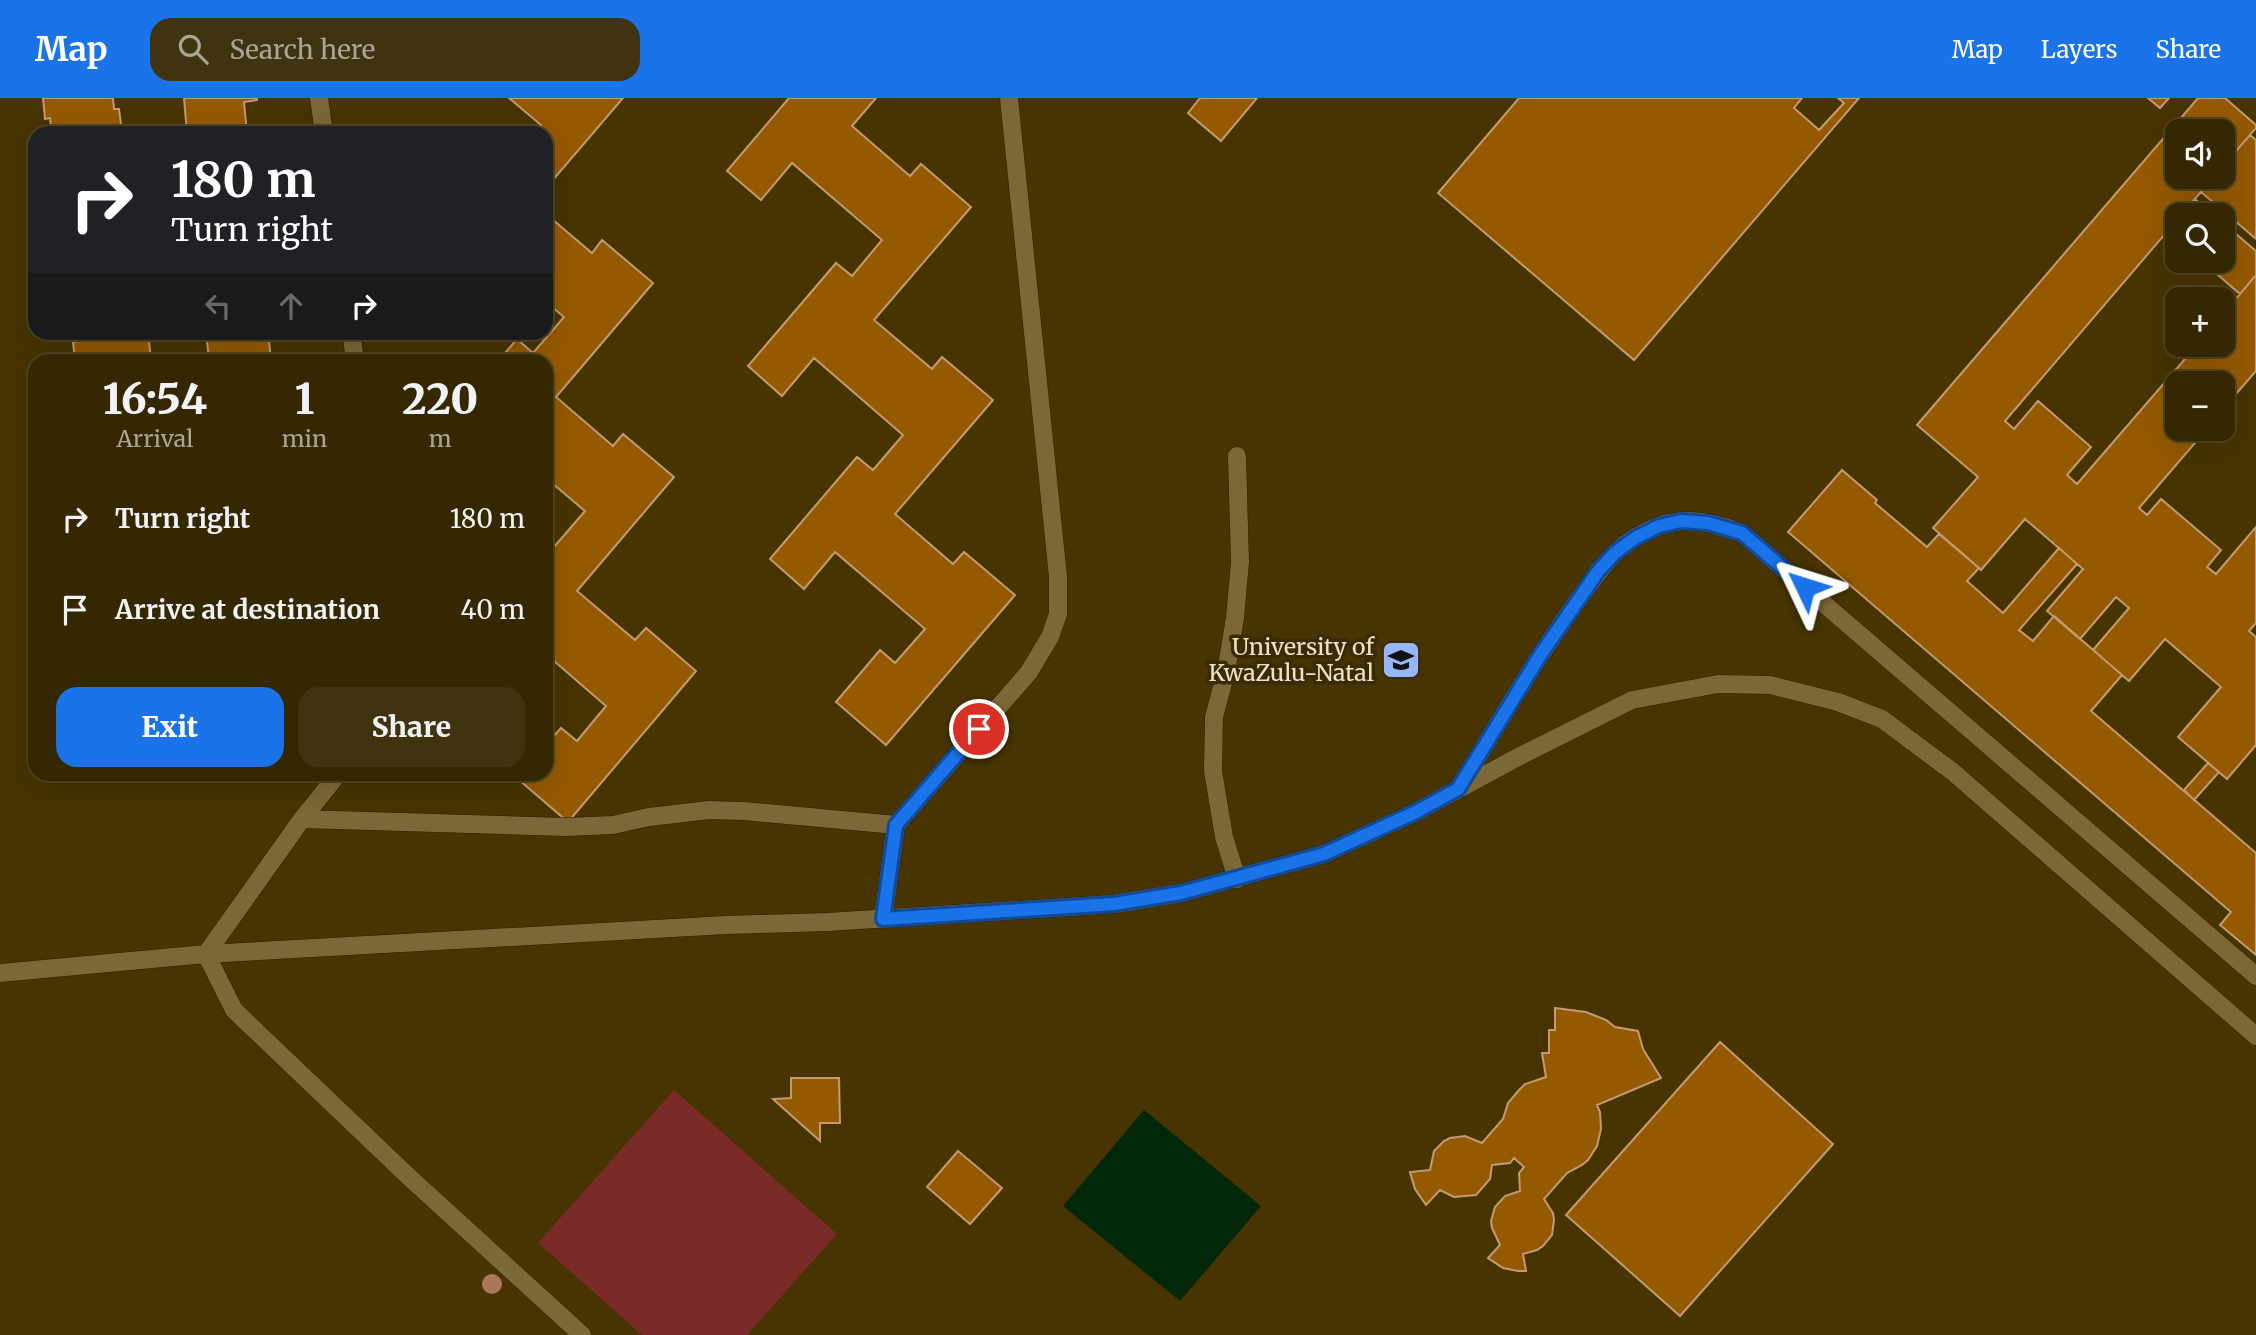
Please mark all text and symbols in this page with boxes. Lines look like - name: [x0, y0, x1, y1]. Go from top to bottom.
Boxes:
- search box: [150, 18, 640, 81]
- text: Map: [35, 29, 108, 70]
- icon: search: [174, 30, 212, 68]
- text: Search here: [230, 33, 375, 66]
- text: Map: [1952, 34, 2003, 65]
- text: Layers: [2041, 34, 2117, 65]
- text: Share: [2155, 34, 2221, 65]
- map controls: [2165, 119, 2235, 441]
- button: sound: [2165, 119, 2235, 189]
- text: 180 m: [171, 149, 316, 210]
- icon: right: [56, 154, 147, 245]
- button: search: [2165, 203, 2235, 273]
- text: Turn right: [171, 210, 333, 250]
- icon: left: [199, 287, 237, 325]
- icon: ahead: [272, 287, 310, 325]
- icon: right: [345, 287, 383, 325]
- button: +: [2165, 287, 2235, 357]
- button: −: [2165, 371, 2235, 441]
- text: 16:54: [103, 373, 207, 425]
- text: 1: [295, 373, 314, 425]
- text: 220: [402, 373, 478, 425]
- text: Arrival: [116, 424, 193, 453]
- text: min: [282, 424, 327, 453]
- text: m: [429, 424, 452, 453]
- icon: right: [56, 500, 94, 538]
- text: Turn right: [115, 502, 250, 535]
- text: 180 m: [450, 502, 525, 535]
- position arrow: [1768, 550, 1842, 624]
- icon: arrive: [56, 591, 94, 629]
- text: Arrive at destination: [115, 593, 380, 626]
- text: 40 m: [461, 593, 525, 626]
- place label: University of KwaZulu-Natal: [1209, 632, 1375, 687]
- school or university icon: University of KwaZulu-Natal: [1380, 639, 1422, 681]
- button: Exit: [56, 687, 284, 767]
- button: Share: [298, 687, 525, 767]
- pin: [949, 699, 1009, 759]
- icon: arrive: [960, 710, 998, 748]

